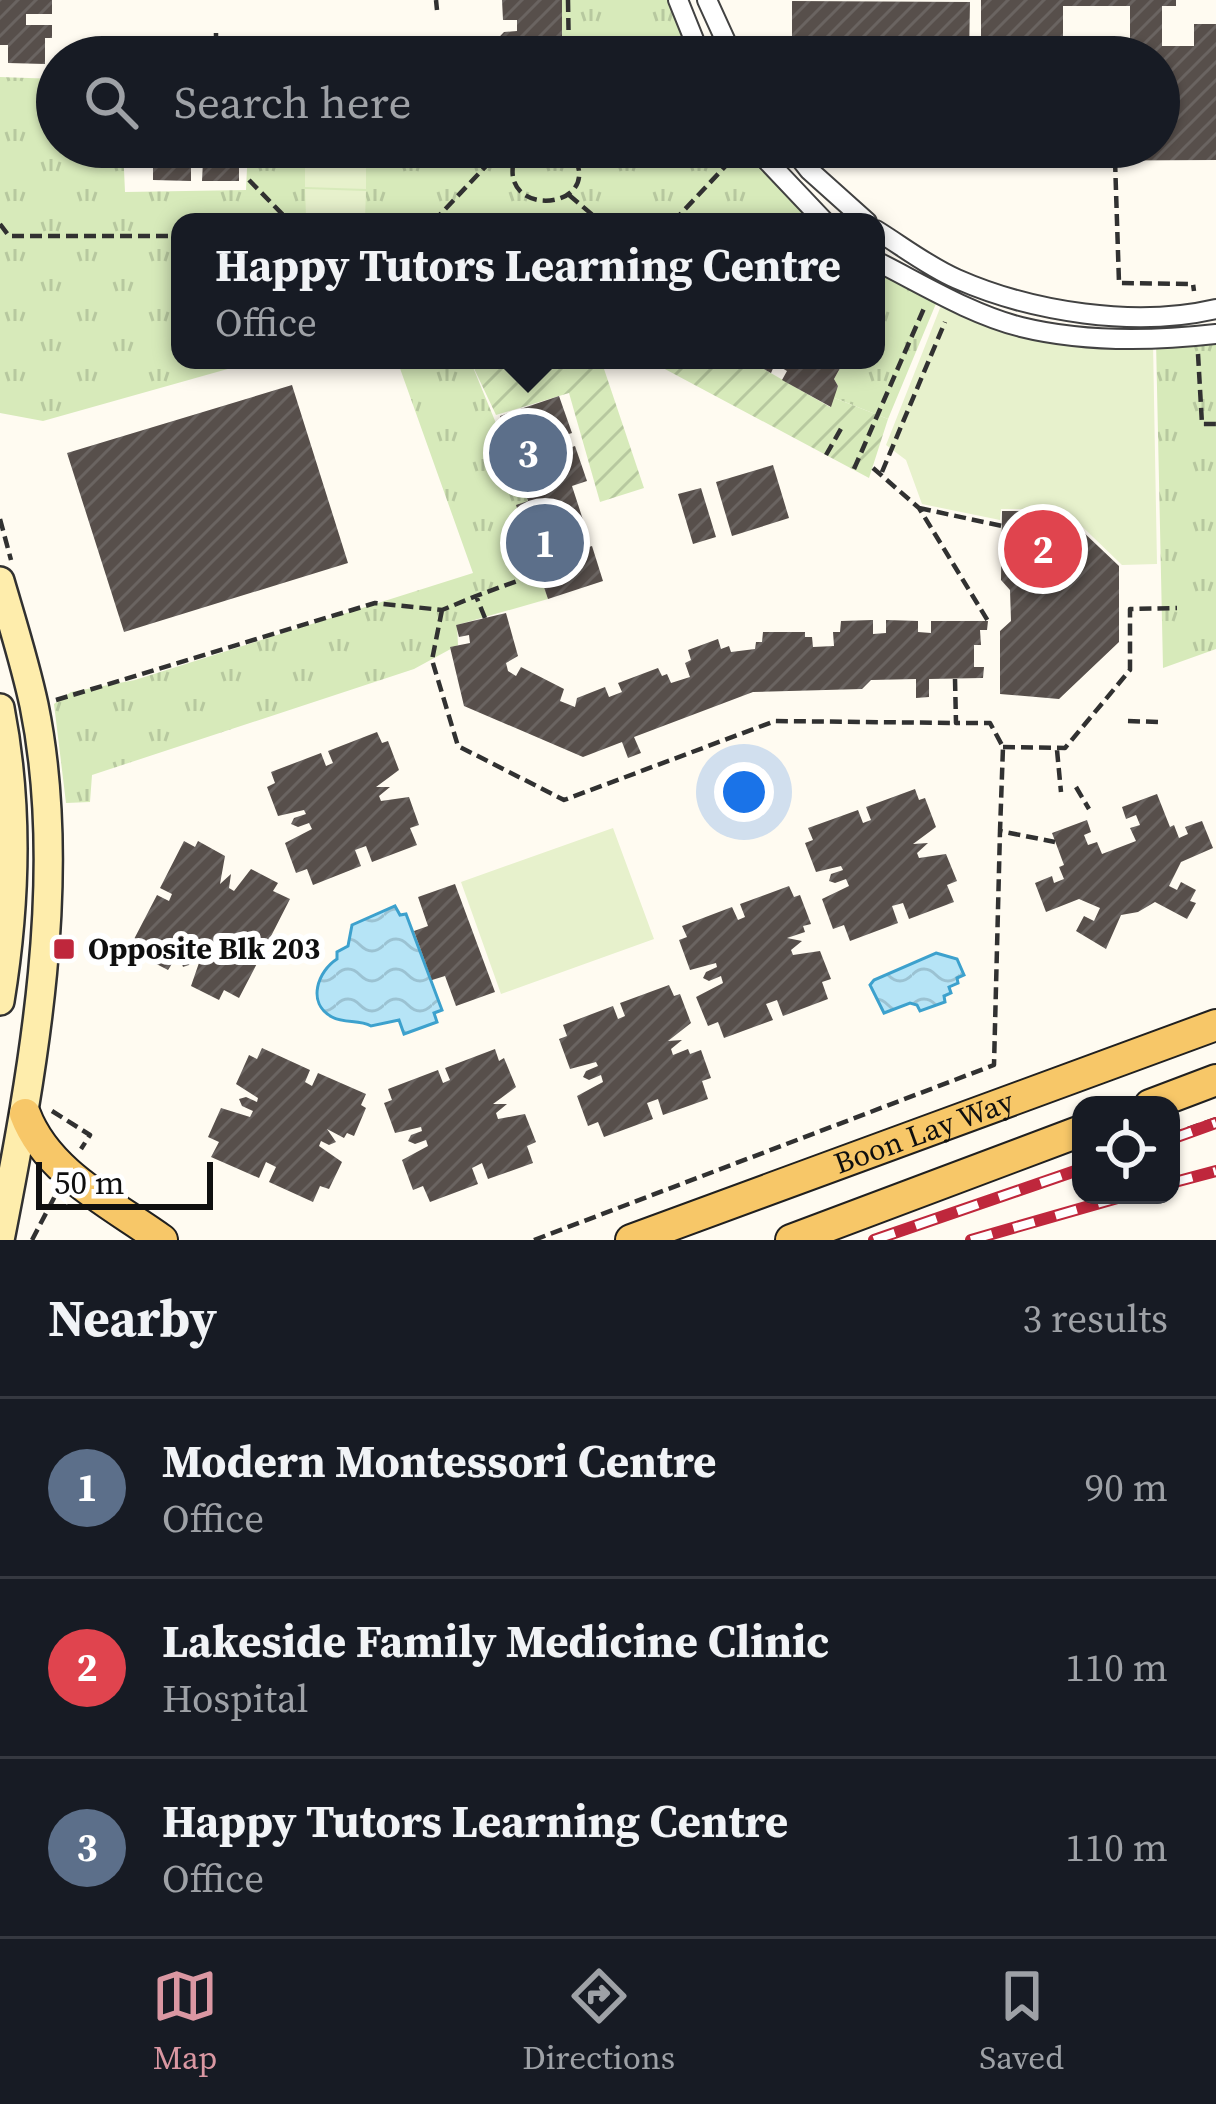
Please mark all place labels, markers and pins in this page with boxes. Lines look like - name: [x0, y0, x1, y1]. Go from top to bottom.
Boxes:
- pin: 3: [489, 408, 567, 498]
- pin: 1: [506, 498, 584, 588]
- pin: 2: [1004, 504, 1082, 594]
- place label: Opposite Blk 203: [88, 928, 320, 969]
- marker: Opposite Blk 203: [51, 936, 77, 962]

